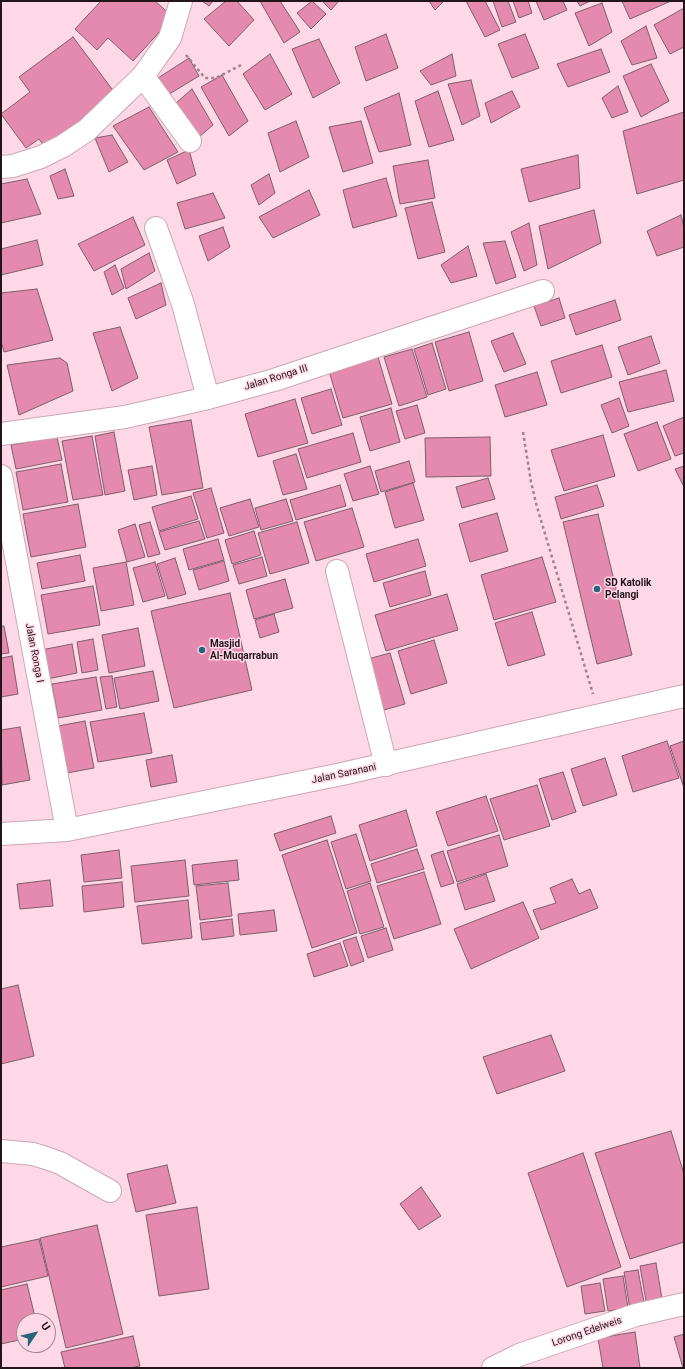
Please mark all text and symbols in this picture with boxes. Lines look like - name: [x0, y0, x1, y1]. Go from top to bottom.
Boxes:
- street label: Jalan Ronga III: [243, 363, 309, 393]
- place label: SD Katolik Pelangi: [605, 577, 651, 600]
- marker: SD Katolik Pelangi: [592, 584, 602, 594]
- street label: Jalan Ronga I: [22, 622, 46, 684]
- place label: Masjid Al-Muqarrabun: [210, 638, 278, 662]
- marker: Masjid Al-Muqarrabun: [197, 645, 207, 655]
- street label: Jalan Saranani: [311, 761, 377, 787]
- north arrow: [16, 1313, 56, 1353]
- street label: Lorong Edelweis: [550, 1314, 624, 1350]
- text: U: [38, 1320, 53, 1333]

